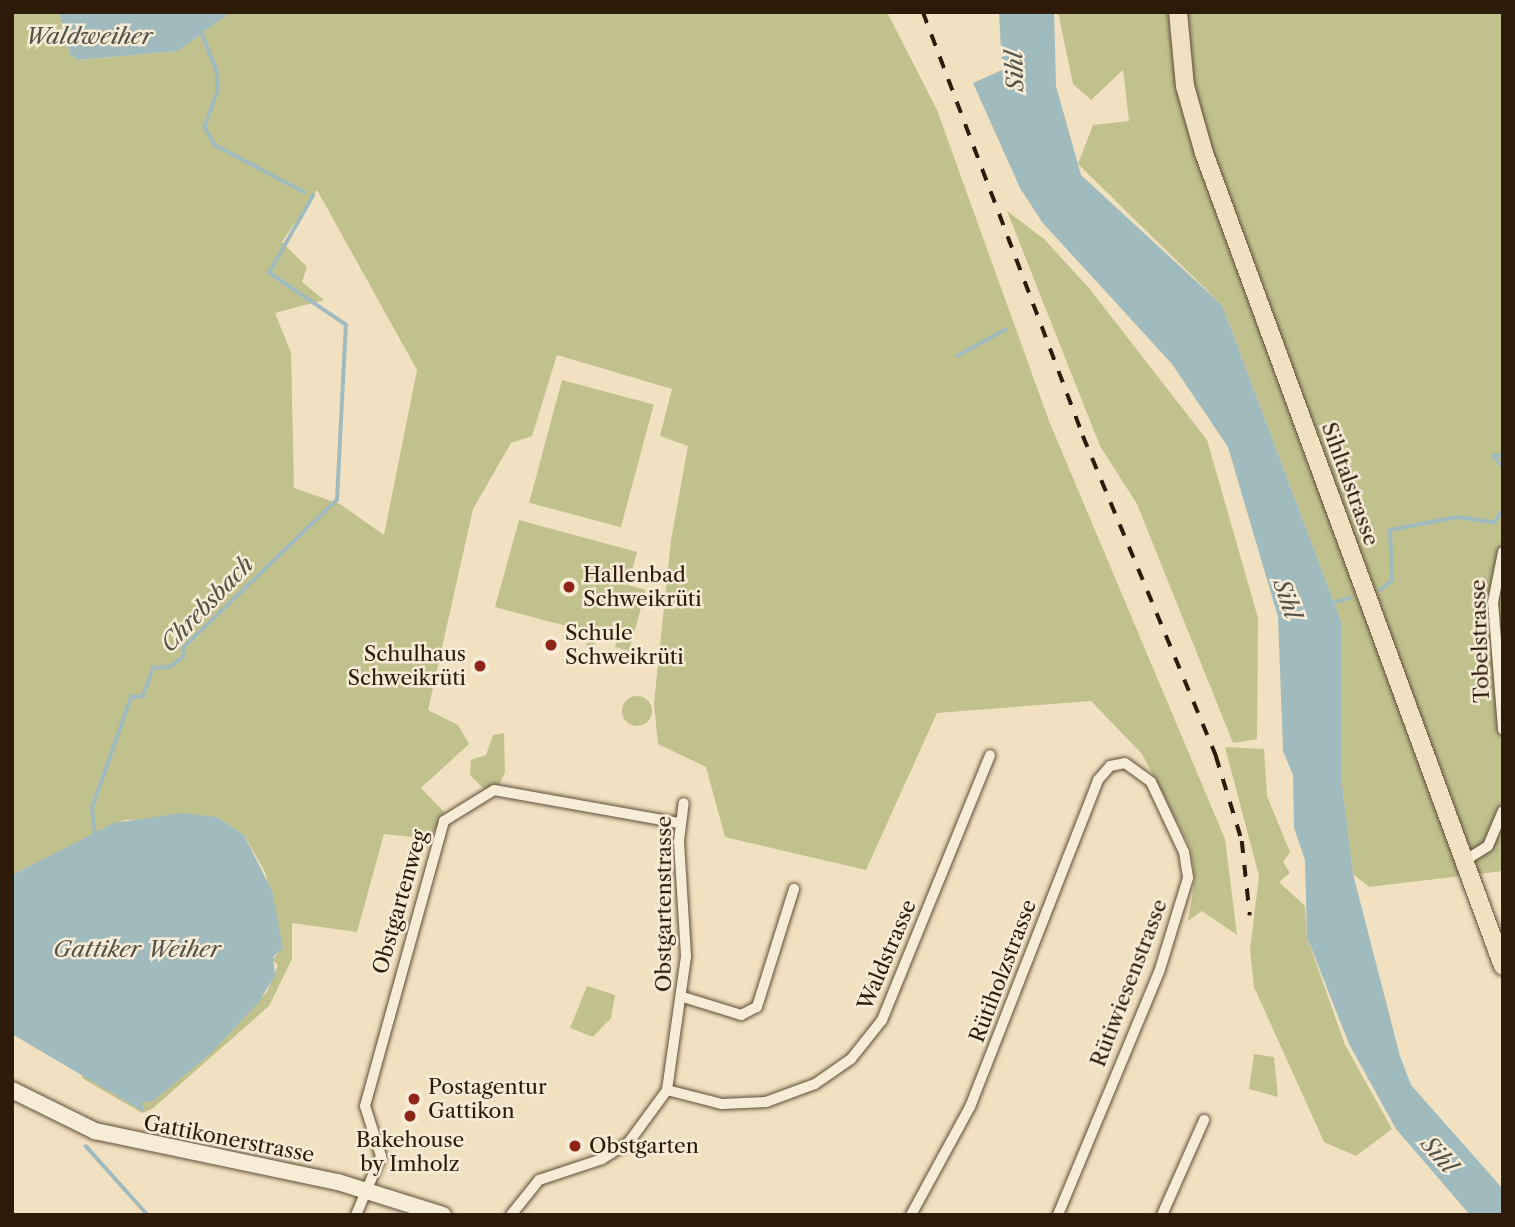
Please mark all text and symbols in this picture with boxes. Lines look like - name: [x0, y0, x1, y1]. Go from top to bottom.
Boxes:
- water label: Waldweiher: [25, 22, 153, 50]
- water label: Sihl: [1001, 50, 1029, 92]
- street label: Sihltalstrasse: [1316, 419, 1384, 549]
- water label: Chrebsbach: [155, 551, 259, 657]
- place label: Hallenbad Schweikrüti: [583, 562, 702, 612]
- water label: Sihl: [1267, 575, 1307, 623]
- marker: Hallenbad Schweikrüti: [561, 579, 577, 595]
- street label: Tobelstrasse: [1465, 579, 1495, 703]
- place label: Schule Schweikrüti: [565, 620, 684, 670]
- marker: Schule Schweikrüti: [543, 637, 559, 653]
- place label: Schulhaus Schweikrüti: [347, 641, 466, 691]
- marker: Schulhaus Schweikrüti: [472, 658, 488, 674]
- street label: Obstgartenstrasse: [651, 816, 677, 992]
- street label: Obstgartenweg: [367, 827, 433, 977]
- street label: Waldstrasse: [852, 896, 922, 1014]
- street label: Rütiholzstrasse: [964, 896, 1042, 1046]
- street label: Rütiwiesenstrasse: [1085, 896, 1173, 1070]
- water label: Gattiker Weiher: [53, 935, 221, 963]
- place label: Postagentur Gattikon: [428, 1074, 547, 1124]
- marker: Postagentur Gattikon: [406, 1091, 422, 1107]
- marker: Bakehouse by Imholz: [402, 1108, 418, 1124]
- street label: Gattikonerstrasse: [141, 1110, 317, 1168]
- place label: Bakehouse by Imholz: [356, 1127, 464, 1177]
- water label: Sihl: [1415, 1131, 1463, 1179]
- place label: Obstgarten: [589, 1133, 699, 1159]
- marker: Obstgarten: [567, 1138, 583, 1154]

